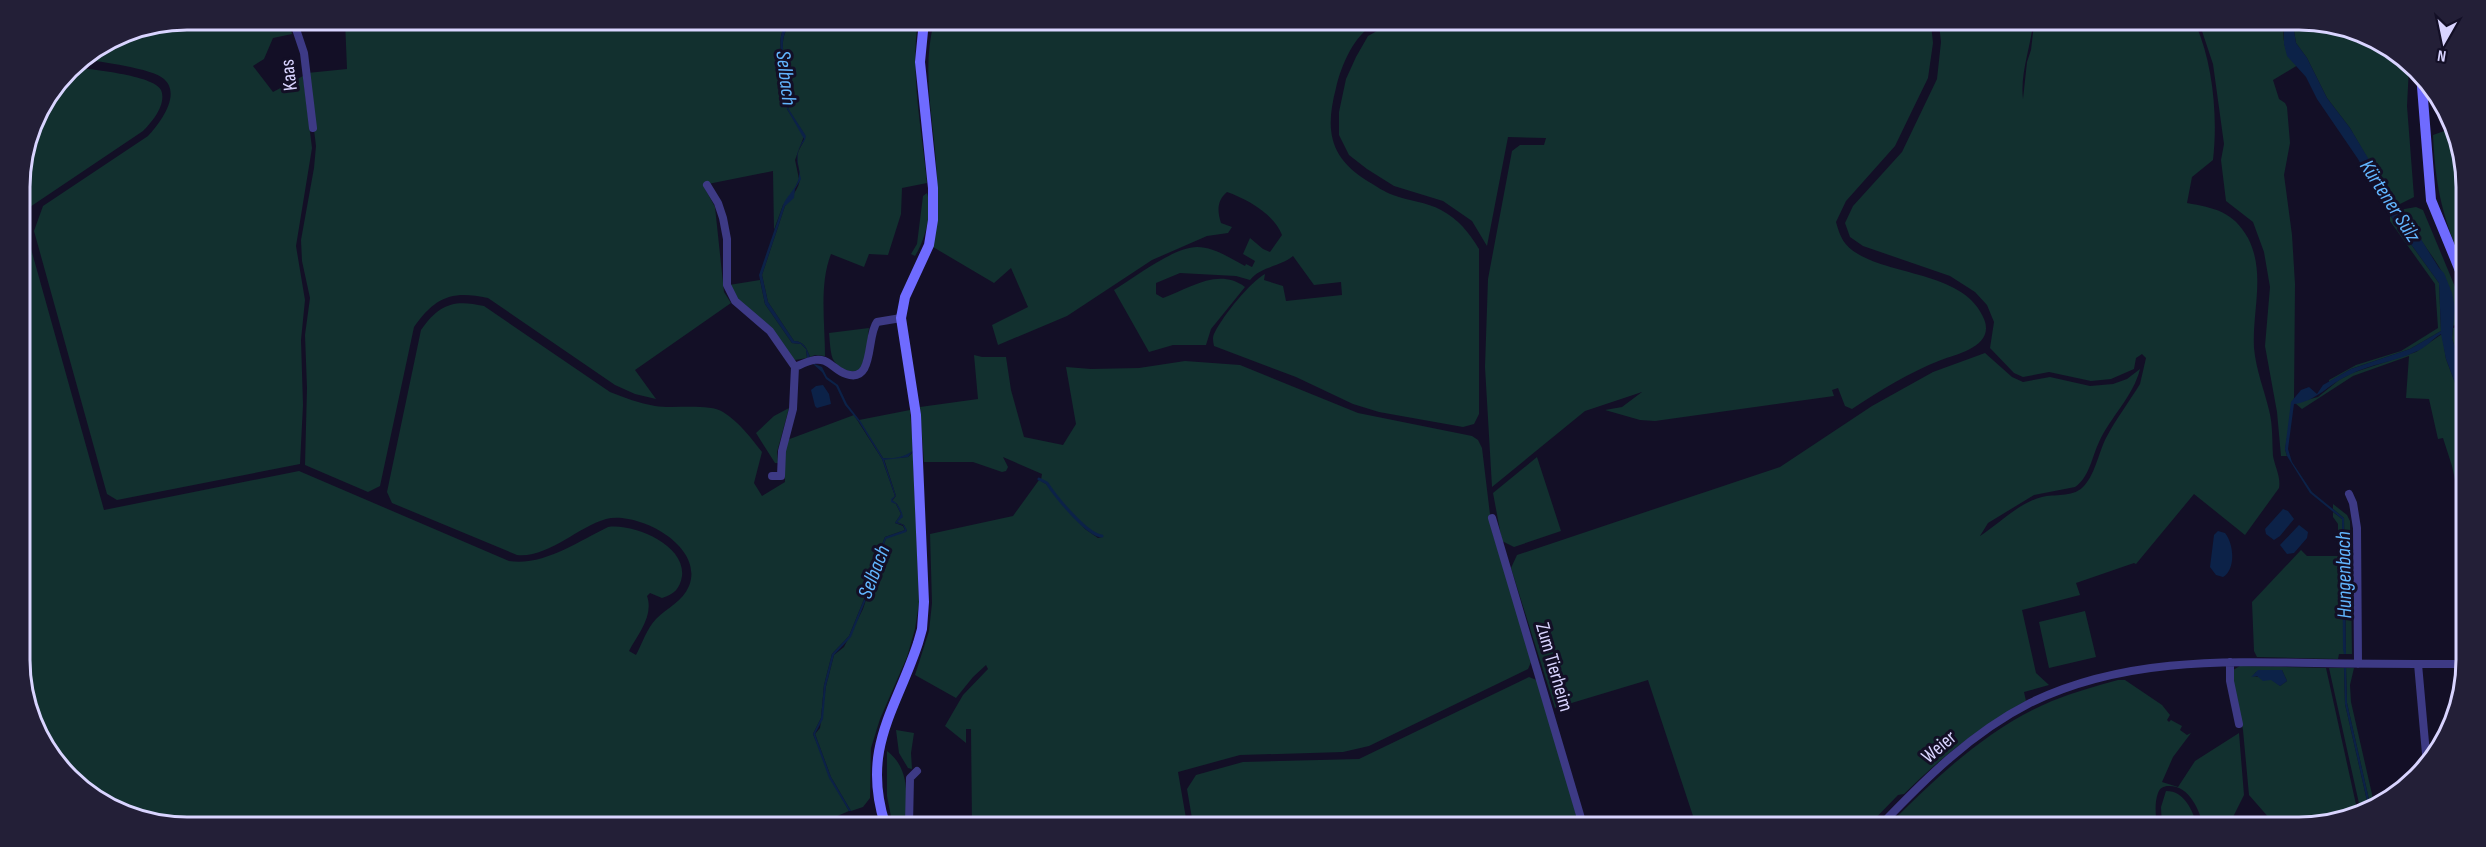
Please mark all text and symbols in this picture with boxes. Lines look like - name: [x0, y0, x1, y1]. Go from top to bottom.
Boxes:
- north arrow: [2414, 12, 2474, 72]
- text: N: [2436, 45, 2448, 65]
- water label: Selbach: [770, 49, 802, 107]
- street label: Kaas: [275, 58, 303, 92]
- water label: Kürtener Sülz: [2354, 155, 2426, 247]
- water label: Hungenbach: [2331, 531, 2357, 619]
- water label: Selbach: [853, 542, 896, 602]
- street label: Zum Tierheim: [1530, 620, 1578, 714]
- street label: Weier: [1917, 725, 1962, 768]

